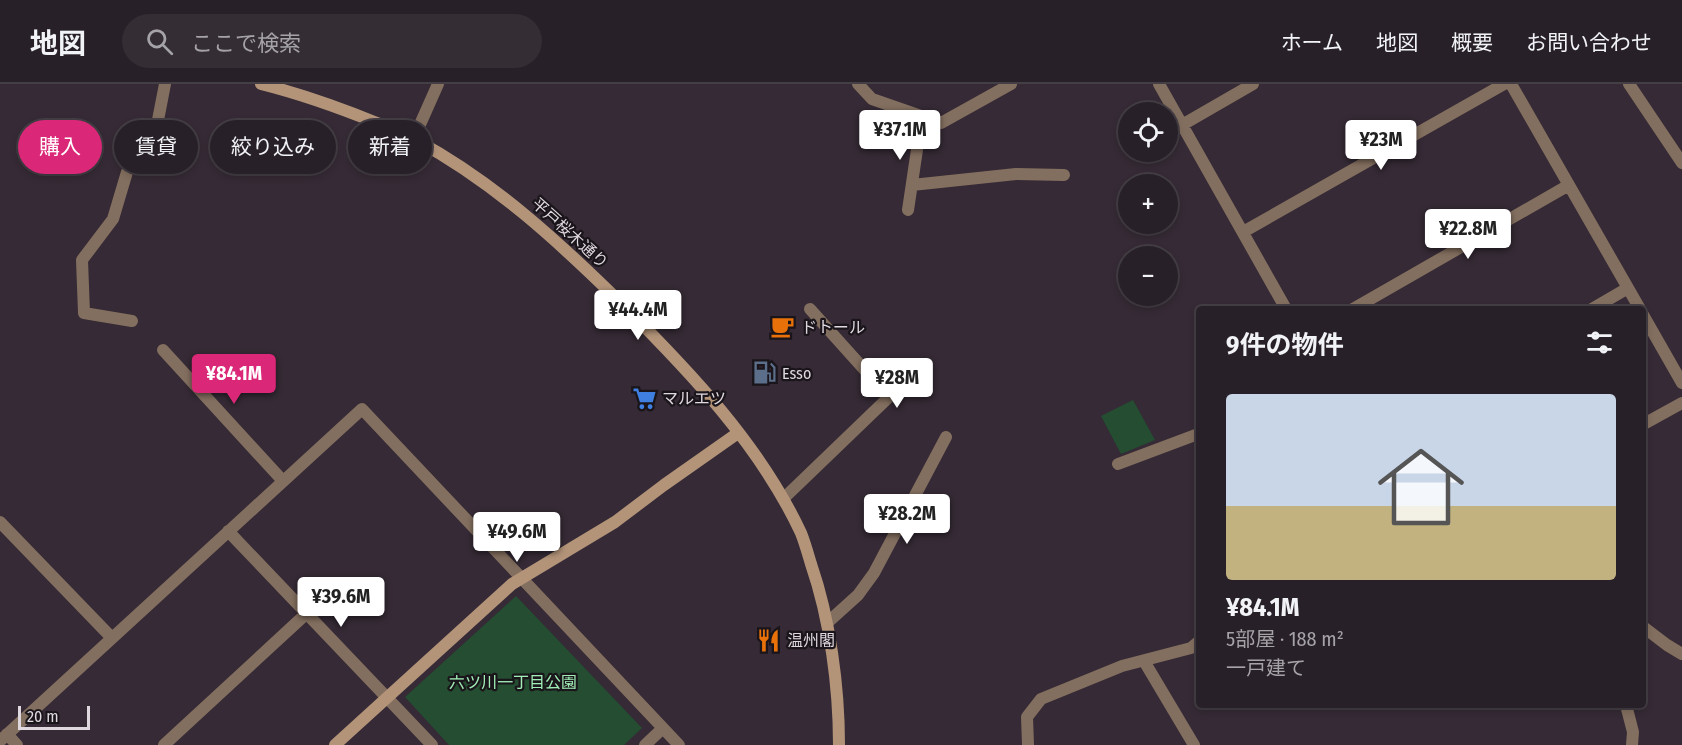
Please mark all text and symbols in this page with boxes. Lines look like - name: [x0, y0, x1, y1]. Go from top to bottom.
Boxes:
- search box: [122, 14, 542, 68]
- icon: search: [143, 25, 176, 58]
- text: 地図: [30, 27, 86, 60]
- text: ここで検索: [191, 30, 301, 57]
- text: ホーム: [1281, 30, 1343, 56]
- text: 地図: [1376, 30, 1418, 56]
- text: 概要: [1451, 30, 1493, 56]
- text: お問い合わせ: [1526, 30, 1652, 56]
- map controls: [1118, 102, 1178, 306]
- button: locate: [1118, 102, 1178, 162]
- pin: ¥37.1M: [851, 110, 949, 161]
- text: ¥37.1M: [873, 117, 927, 141]
- chip: 購入: [18, 120, 102, 174]
- chip: 賃貸: [114, 120, 198, 174]
- chip: 絞り込み: [210, 120, 336, 174]
- chip: 新着: [348, 120, 432, 174]
- pin: ¥23M: [1345, 120, 1417, 171]
- text: ¥23M: [1359, 127, 1403, 151]
- button: +: [1118, 174, 1178, 234]
- street label: 平戸桜木通り: [528, 194, 612, 272]
- pin: ¥22.8M: [1419, 209, 1517, 260]
- text: ¥22.8M: [1439, 216, 1497, 240]
- button: −: [1118, 246, 1178, 306]
- pin: ¥44.4M: [589, 290, 687, 341]
- text: ¥44.4M: [608, 297, 668, 321]
- cafe icon: ドトール: [770, 314, 796, 340]
- place label: ドトール: [801, 318, 865, 337]
- icon: filters: [1583, 326, 1616, 359]
- text: 9件の物件: [1226, 330, 1343, 361]
- pin: ¥84.1M: [185, 354, 283, 405]
- pin: ¥28M: [861, 358, 933, 409]
- fuel station icon: Esso: [751, 360, 777, 386]
- text: ¥84.1M: [206, 361, 262, 385]
- place label: Esso: [782, 364, 811, 383]
- text: ¥28M: [875, 365, 919, 389]
- supermarket icon: マルエツ: [631, 385, 657, 411]
- place label: マルエツ: [662, 389, 726, 408]
- icon: home: [1367, 433, 1475, 541]
- pin: ¥28.2M: [858, 494, 956, 545]
- text: ¥28.2M: [878, 501, 936, 525]
- pin: ¥49.6M: [468, 512, 566, 563]
- text: ¥49.6M: [487, 519, 547, 543]
- pin: ¥39.6M: [292, 577, 390, 628]
- text: ¥39.6M: [312, 584, 371, 608]
- text: ¥84.1M: [1226, 592, 1299, 623]
- restaurant icon: 温州閣: [756, 627, 782, 653]
- text: 5部屋 · 188 m²: [1226, 627, 1344, 651]
- place label: 温州閣: [787, 631, 835, 650]
- text: 一戸建て: [1226, 656, 1306, 680]
- park label: 六ツ川一丁目公園: [449, 673, 577, 692]
- scale bar: [18, 703, 90, 730]
- text: 20 m: [27, 707, 58, 726]

